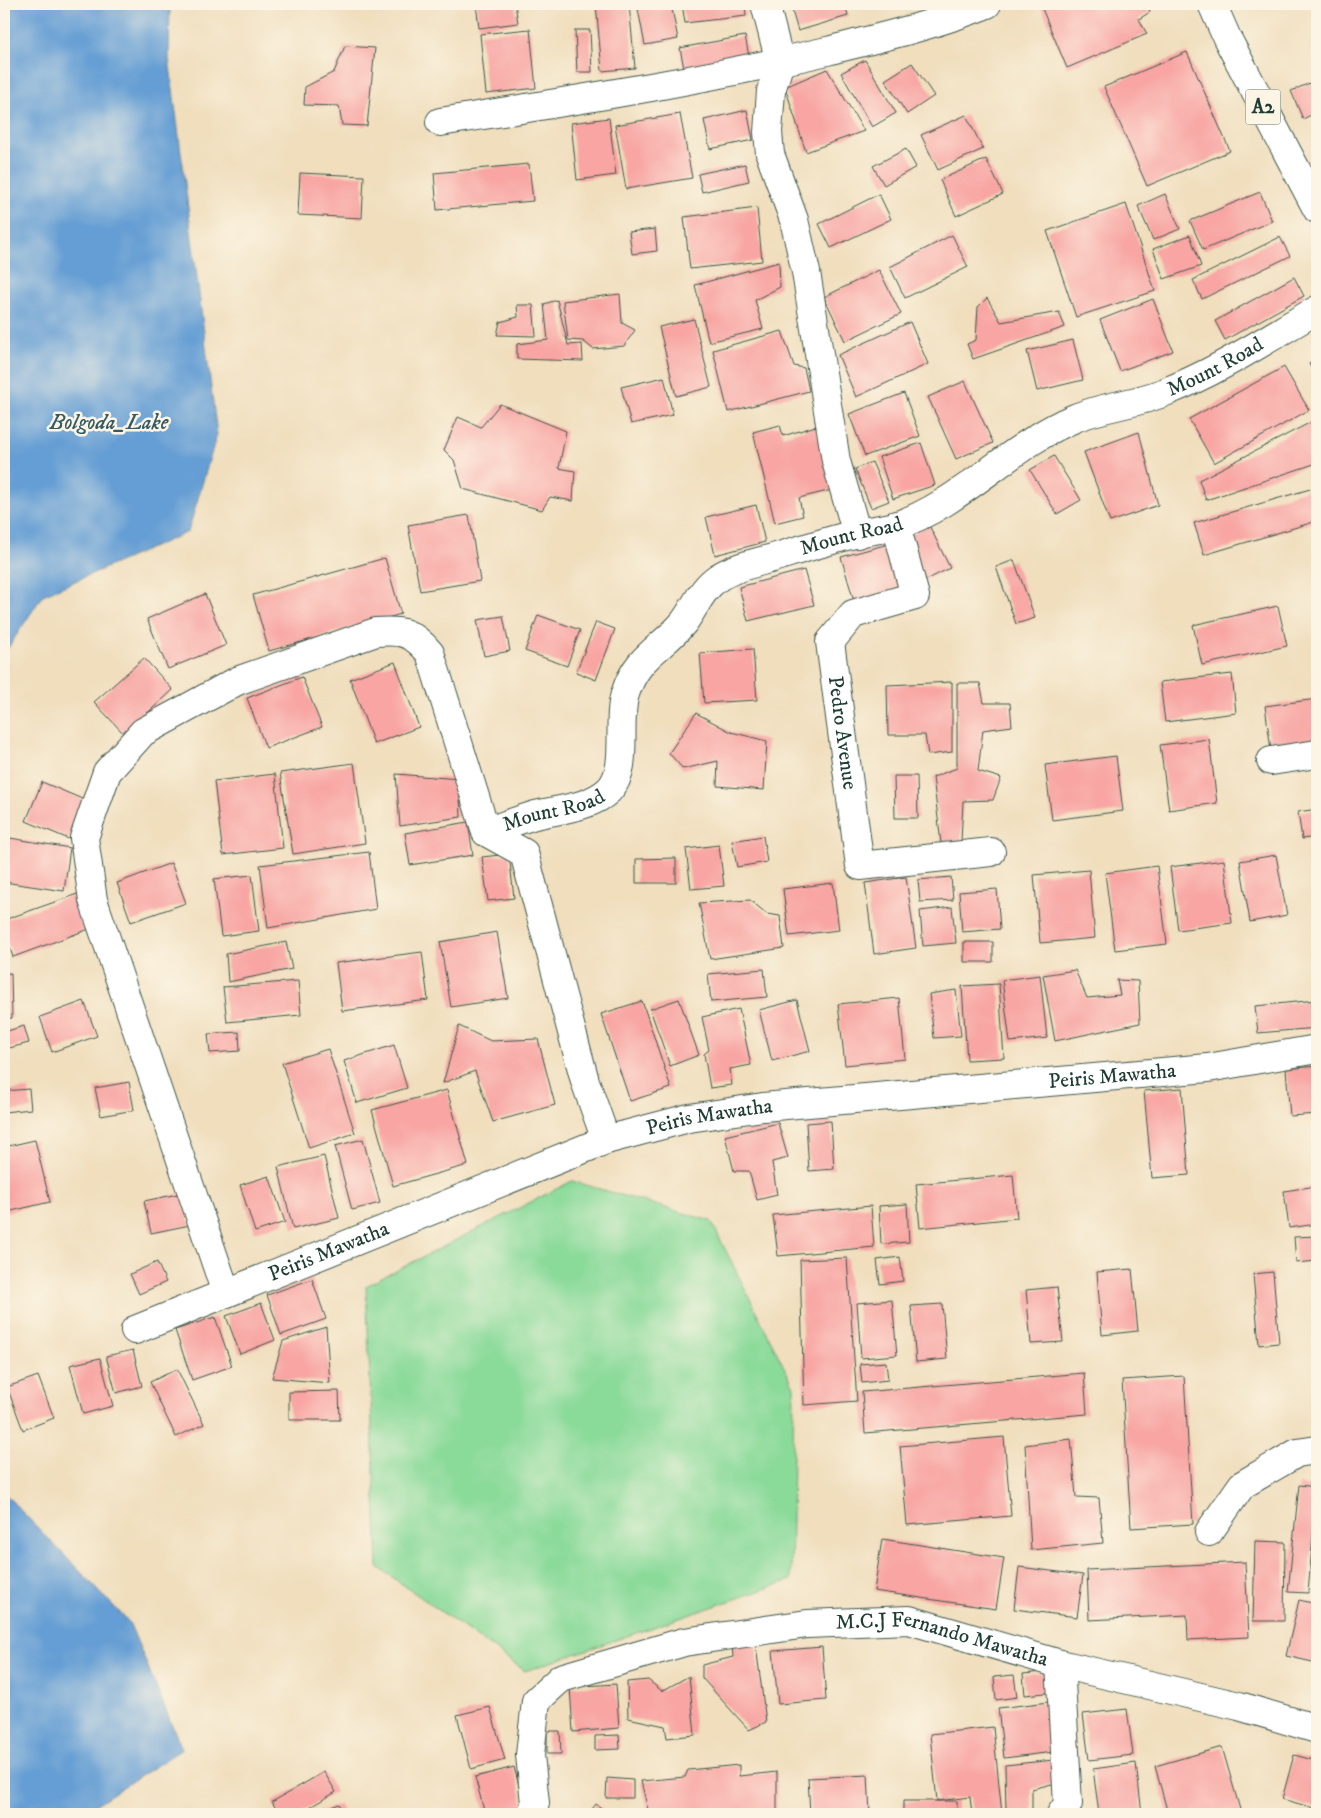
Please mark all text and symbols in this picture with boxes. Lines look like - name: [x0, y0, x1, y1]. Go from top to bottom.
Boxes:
- road number: A2: [1246, 90, 1280, 124]
- street label: Mount Road: [1163, 331, 1268, 403]
- water label: Bolgoda_Lake: [49, 409, 169, 436]
- street label: Mount Road: [797, 511, 907, 562]
- street label: Pedro Avenue: [822, 675, 863, 792]
- street label: Mount Road: [499, 783, 610, 838]
- street label: Peiris Mawatha: [1047, 1058, 1177, 1095]
- street label: Peiris Mawatha: [643, 1093, 774, 1142]
- street label: Peiris Mawatha: [265, 1216, 393, 1288]
- street label: M.C.J Fernando Mawatha: [835, 1607, 1051, 1673]

